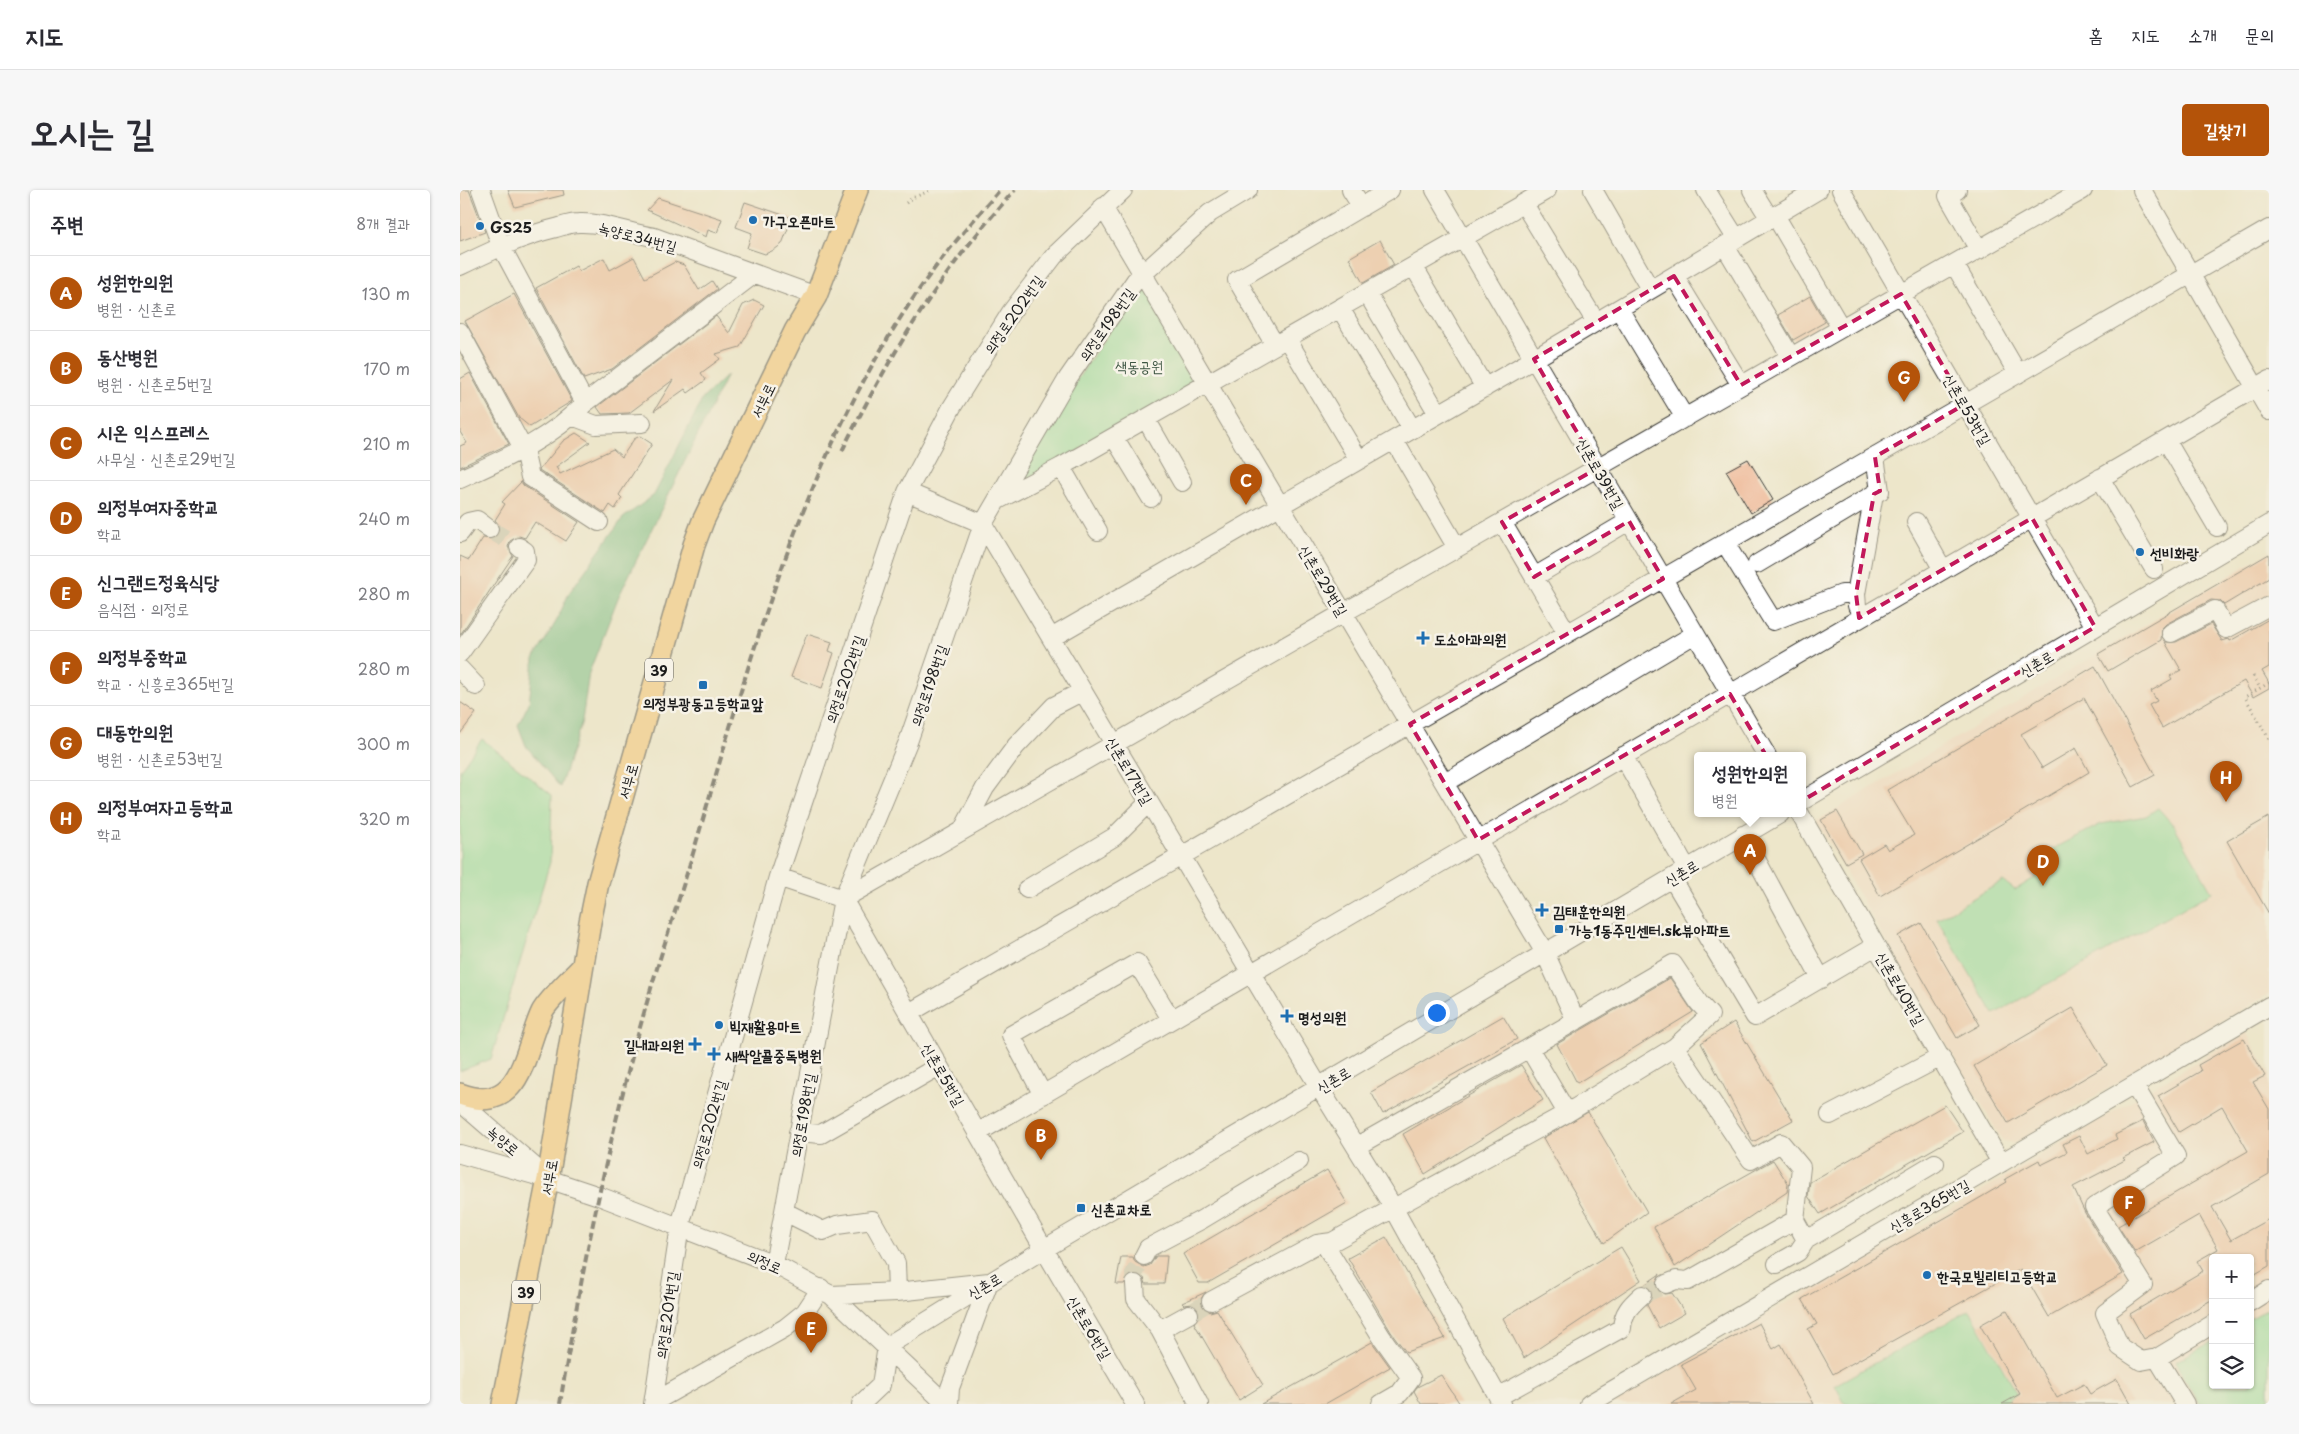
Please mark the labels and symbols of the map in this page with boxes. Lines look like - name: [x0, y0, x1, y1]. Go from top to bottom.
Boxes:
- place label: 가구오픈마트: [763, 209, 835, 232]
- marker: 가구오픈마트: [747, 214, 759, 226]
- place label: GS25: [490, 215, 532, 238]
- street label: 녹양로34번길: [596, 215, 680, 257]
- marker: GS25: [474, 220, 486, 232]
- street label: 의정로202번길: [977, 270, 1049, 358]
- street label: 의정로198번길: [1072, 282, 1140, 366]
- park label: 색동공원: [1115, 354, 1163, 377]
- pin: G: [1888, 361, 1920, 402]
- street label: 신촌로53번길: [1938, 369, 1998, 449]
- street label: 서부로: [744, 379, 780, 421]
- street label: 신촌로39번길: [1571, 433, 1631, 513]
- pin: C: [1230, 464, 1262, 505]
- street label: 신촌로29번길: [1294, 540, 1354, 620]
- place label: 선비화랑: [2150, 541, 2199, 564]
- marker: 선비화랑: [2134, 546, 2146, 558]
- place label: 도소아과의원: [1434, 627, 1506, 650]
- marker: 도소아과의원: [1416, 631, 1430, 645]
- street label: 의정로202번길: [818, 632, 870, 726]
- street label: 의정로198번길: [903, 641, 953, 729]
- street label: 신촌로: [2015, 644, 2057, 682]
- road number: 39: [645, 658, 673, 682]
- marker: 의정부광동고등학교앞: [697, 679, 709, 691]
- place label: 의정부광동고등학교앞: [643, 691, 763, 714]
- street label: 신촌로17번길: [1101, 732, 1159, 808]
- street label: 서부로: [611, 760, 643, 802]
- pin: H: [2210, 761, 2242, 802]
- pin: A: [1734, 834, 1766, 875]
- pin: D: [2027, 845, 2059, 886]
- street label: 신촌로: [1660, 853, 1702, 891]
- place label: 김태훈한의원: [1553, 899, 1625, 922]
- marker: 김태훈한의원: [1535, 903, 1549, 917]
- place label: 가능1동주민센터.sk뷰아파트: [1569, 918, 1730, 941]
- marker: 가능1동주민센터.sk뷰아파트: [1553, 923, 1565, 935]
- street label: 신촌로40번길: [1871, 947, 1931, 1029]
- your location: [1424, 1000, 1450, 1026]
- place label: 명성의원: [1298, 1005, 1346, 1028]
- marker: 명성의원: [1280, 1009, 1294, 1023]
- place label: 빅재활용마트: [729, 1014, 801, 1037]
- marker: 빅재활용마트: [713, 1019, 725, 1031]
- place label: 길내과의원: [624, 1033, 684, 1056]
- marker: 길내과의원: [688, 1037, 702, 1051]
- street label: 신촌로5번길: [917, 1038, 971, 1110]
- place label: 새싹알콜중독병원: [724, 1043, 822, 1066]
- marker: 새싹알콜중독병원: [707, 1047, 721, 1061]
- street label: 신촌로: [1312, 1060, 1354, 1098]
- street label: 의정로198번길: [783, 1071, 821, 1159]
- street label: 의정로202번길: [684, 1077, 732, 1171]
- street label: 녹양로: [483, 1119, 525, 1161]
- pin: B: [1025, 1119, 1057, 1160]
- street label: 서부로: [534, 1157, 562, 1197]
- street label: 신흥로365번길: [1884, 1173, 1974, 1237]
- pin: F: [2113, 1186, 2145, 1227]
- place label: 신촌교차로: [1091, 1197, 1151, 1220]
- marker: 신촌교차로: [1075, 1202, 1087, 1214]
- street label: 의정로: [744, 1243, 786, 1279]
- place label: 한국모빌리티고등학교: [1936, 1264, 2058, 1287]
- street label: 신촌로: [963, 1266, 1005, 1304]
- marker: 한국모빌리티고등학교: [1921, 1269, 1933, 1281]
- street label: 의정로201번길: [648, 1270, 684, 1360]
- road number: 39: [512, 1280, 540, 1304]
- street label: 신촌로6번길: [1062, 1291, 1118, 1363]
- pin: E: [795, 1312, 827, 1353]

